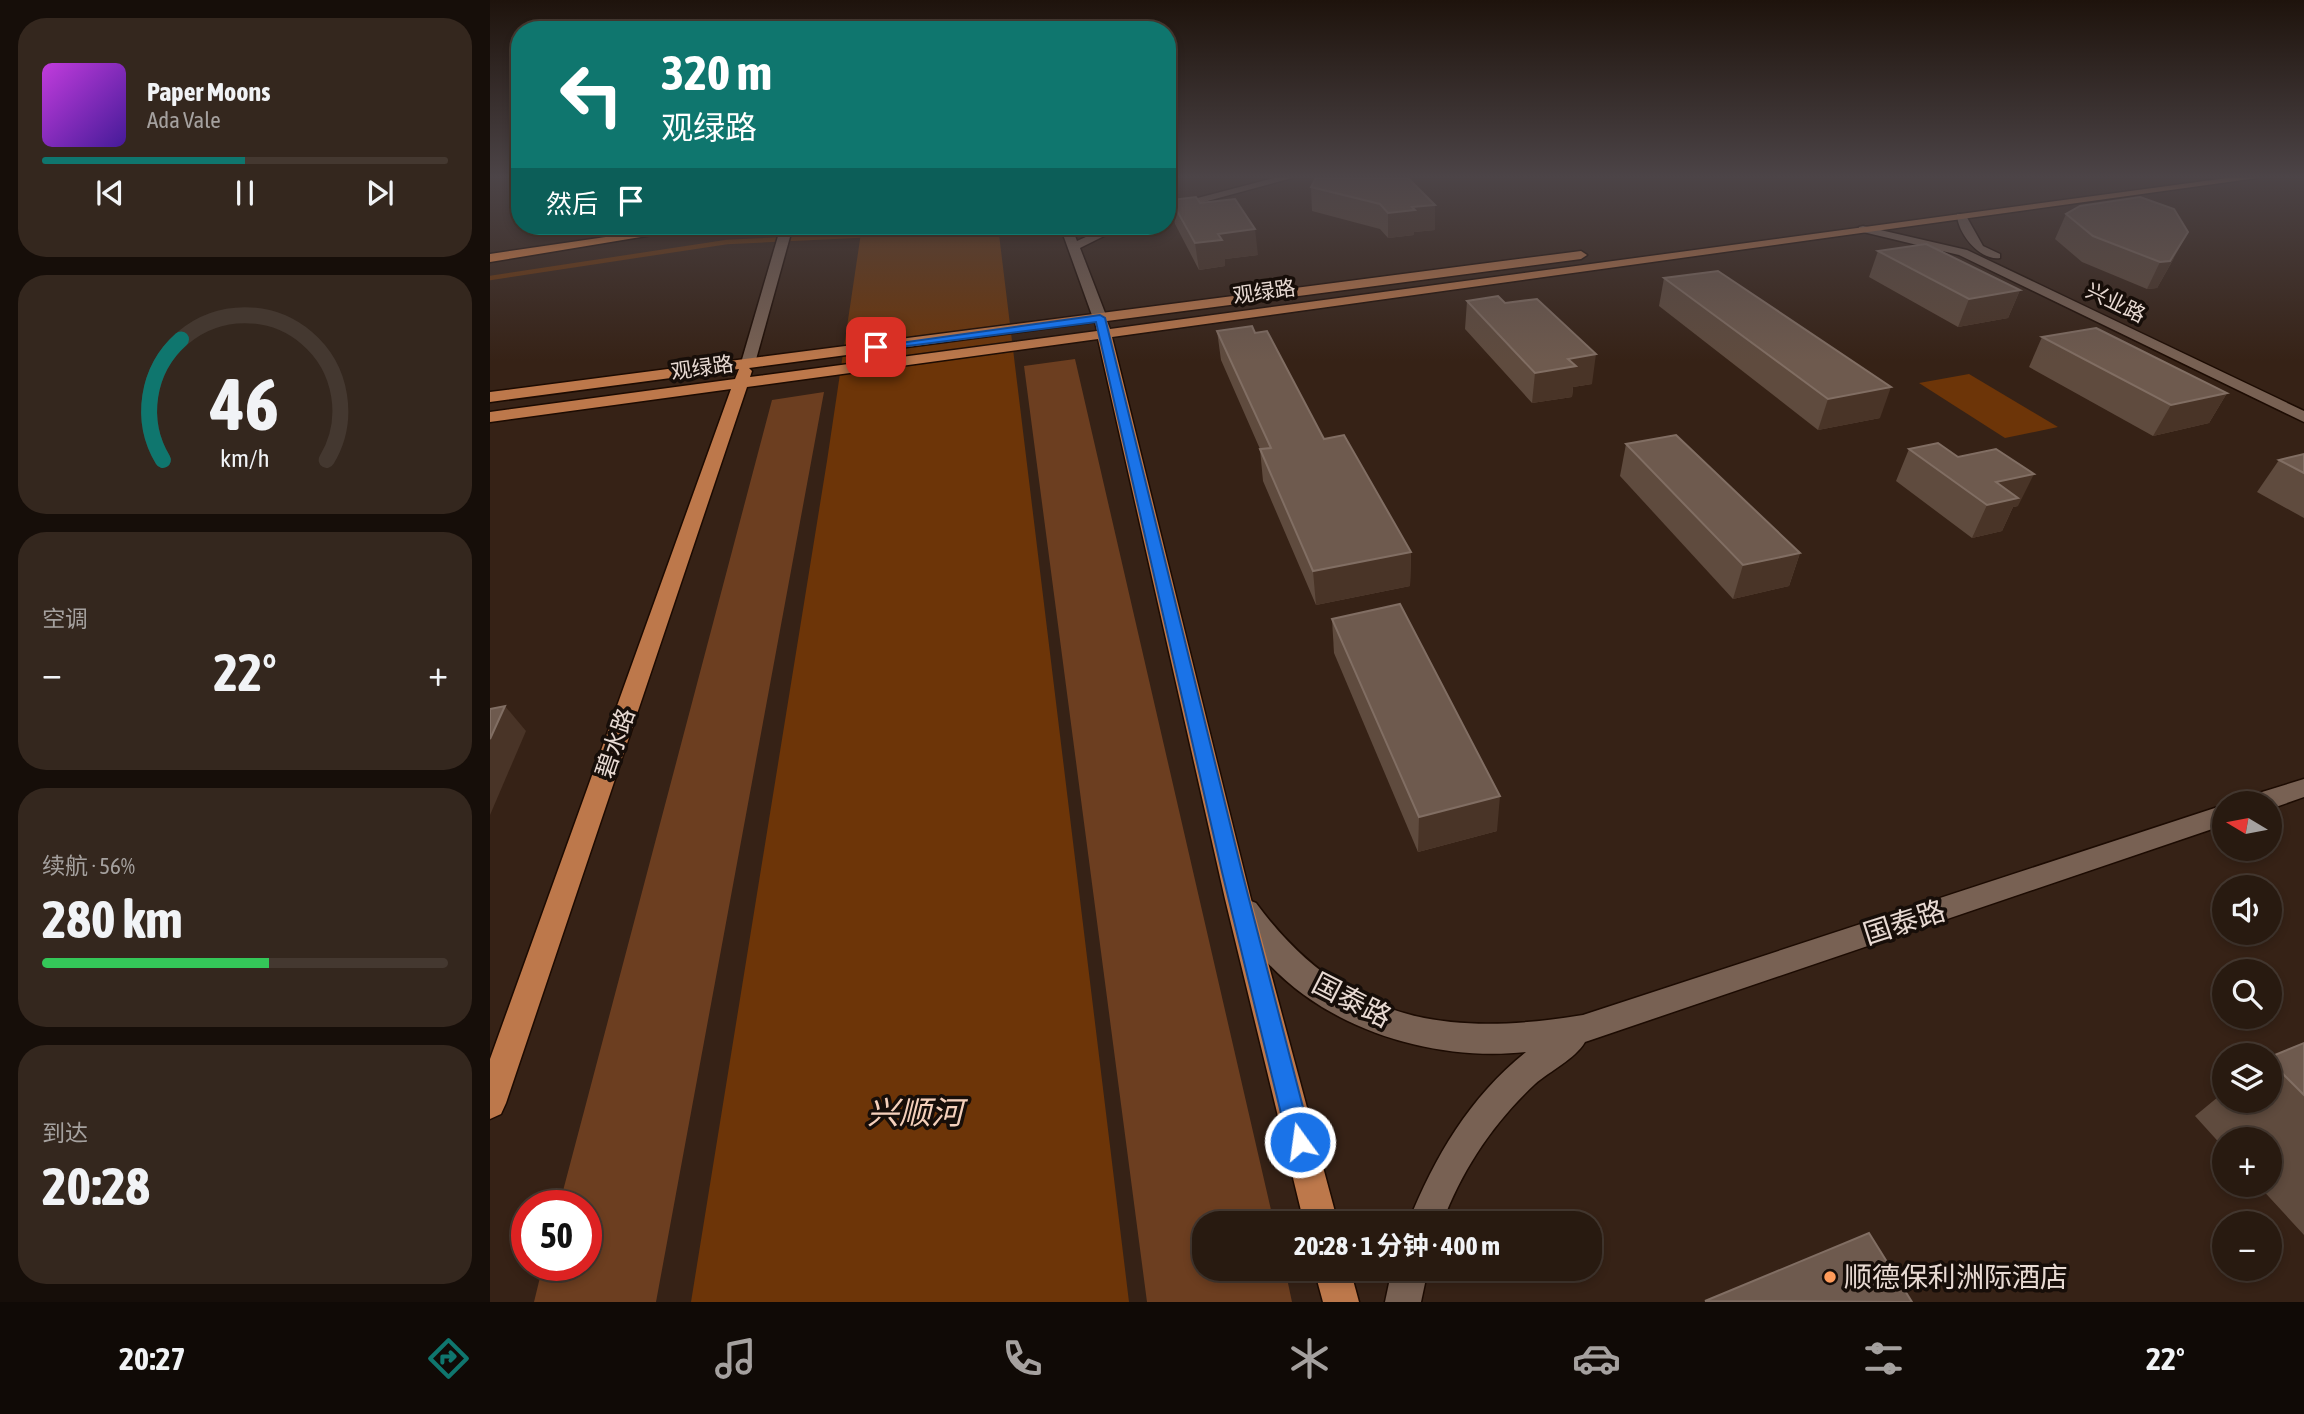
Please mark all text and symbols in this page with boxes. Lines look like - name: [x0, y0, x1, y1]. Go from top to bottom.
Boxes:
- text: 320 m: [661, 44, 772, 100]
- icon: left: [546, 49, 637, 140]
- text: Paper Moons: [147, 77, 270, 107]
- text: Ada Vale: [147, 107, 221, 133]
- text: 观绿路: [661, 109, 757, 146]
- icon: previous: [91, 174, 129, 212]
- icon: pause: [226, 174, 264, 212]
- icon: next: [361, 174, 399, 212]
- icon: arrive: [612, 182, 650, 220]
- text: 然后: [546, 189, 598, 219]
- street label: 观绿路: [1231, 275, 1297, 307]
- street label: 兴业路: [2082, 277, 2150, 327]
- pin: [846, 317, 906, 377]
- icon: arrive: [857, 328, 895, 366]
- street label: 观绿路: [669, 351, 735, 383]
- text: 46: [210, 363, 279, 446]
- text: km/h: [220, 444, 270, 472]
- text: 空调: [42, 606, 88, 632]
- text: 22°: [213, 642, 277, 702]
- text: −: [42, 651, 62, 694]
- text: +: [428, 651, 448, 694]
- street label: 碧水路: [591, 705, 639, 781]
- north arrow: [2212, 791, 2282, 861]
- map controls: [2212, 791, 2282, 1281]
- text: 续航 · 56%: [42, 853, 135, 879]
- button: sound: [2212, 875, 2282, 945]
- text: 280 km: [42, 889, 183, 949]
- street label: 国泰路: [1859, 894, 1949, 950]
- button: search: [2212, 959, 2282, 1029]
- street label: 国泰路: [1307, 967, 1397, 1033]
- button: layers: [2212, 1043, 2282, 1113]
- water label: 兴顺河: [867, 1094, 969, 1131]
- position arrow: [1263, 1105, 1337, 1179]
- text: 到达: [42, 1120, 88, 1146]
- button: +: [2212, 1127, 2282, 1197]
- text: 20:28: [42, 1156, 150, 1216]
- speed limit sign: 50: [511, 1190, 602, 1281]
- button: −: [2212, 1211, 2282, 1281]
- text: 20:28 · 1 分钟 · 400 m: [1294, 1231, 1500, 1261]
- place label: 顺德保利洲际酒店: [1844, 1261, 2068, 1293]
- marker: 顺德保利洲际酒店: [1822, 1269, 1838, 1285]
- icon: directions: [424, 1334, 473, 1383]
- icon: music: [711, 1334, 760, 1383]
- icon: phone: [998, 1334, 1047, 1383]
- icon: climate: [1285, 1334, 1334, 1383]
- icon: car: [1572, 1334, 1621, 1383]
- icon: filters: [1859, 1334, 1908, 1383]
- text: 20:27: [119, 1340, 186, 1377]
- text: 22°: [2146, 1340, 2185, 1377]

